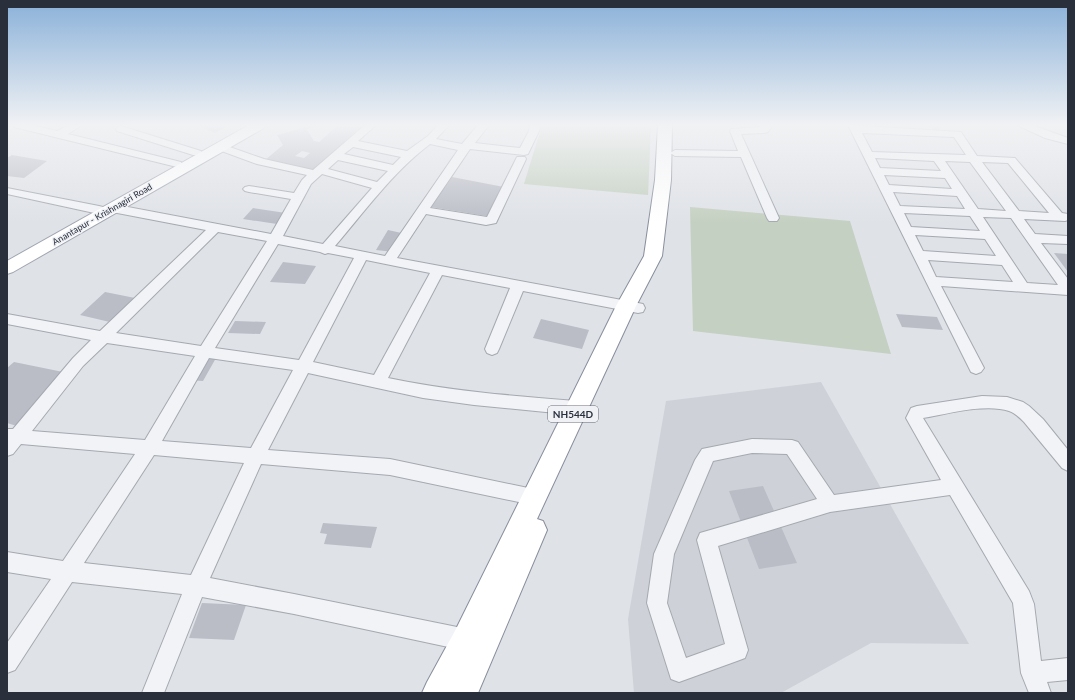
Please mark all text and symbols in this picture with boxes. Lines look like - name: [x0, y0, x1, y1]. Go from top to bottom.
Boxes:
- street label: Anantapur - Krishnagiri Road: [50, 181, 154, 247]
- road number: NH544D: [548, 406, 598, 422]

